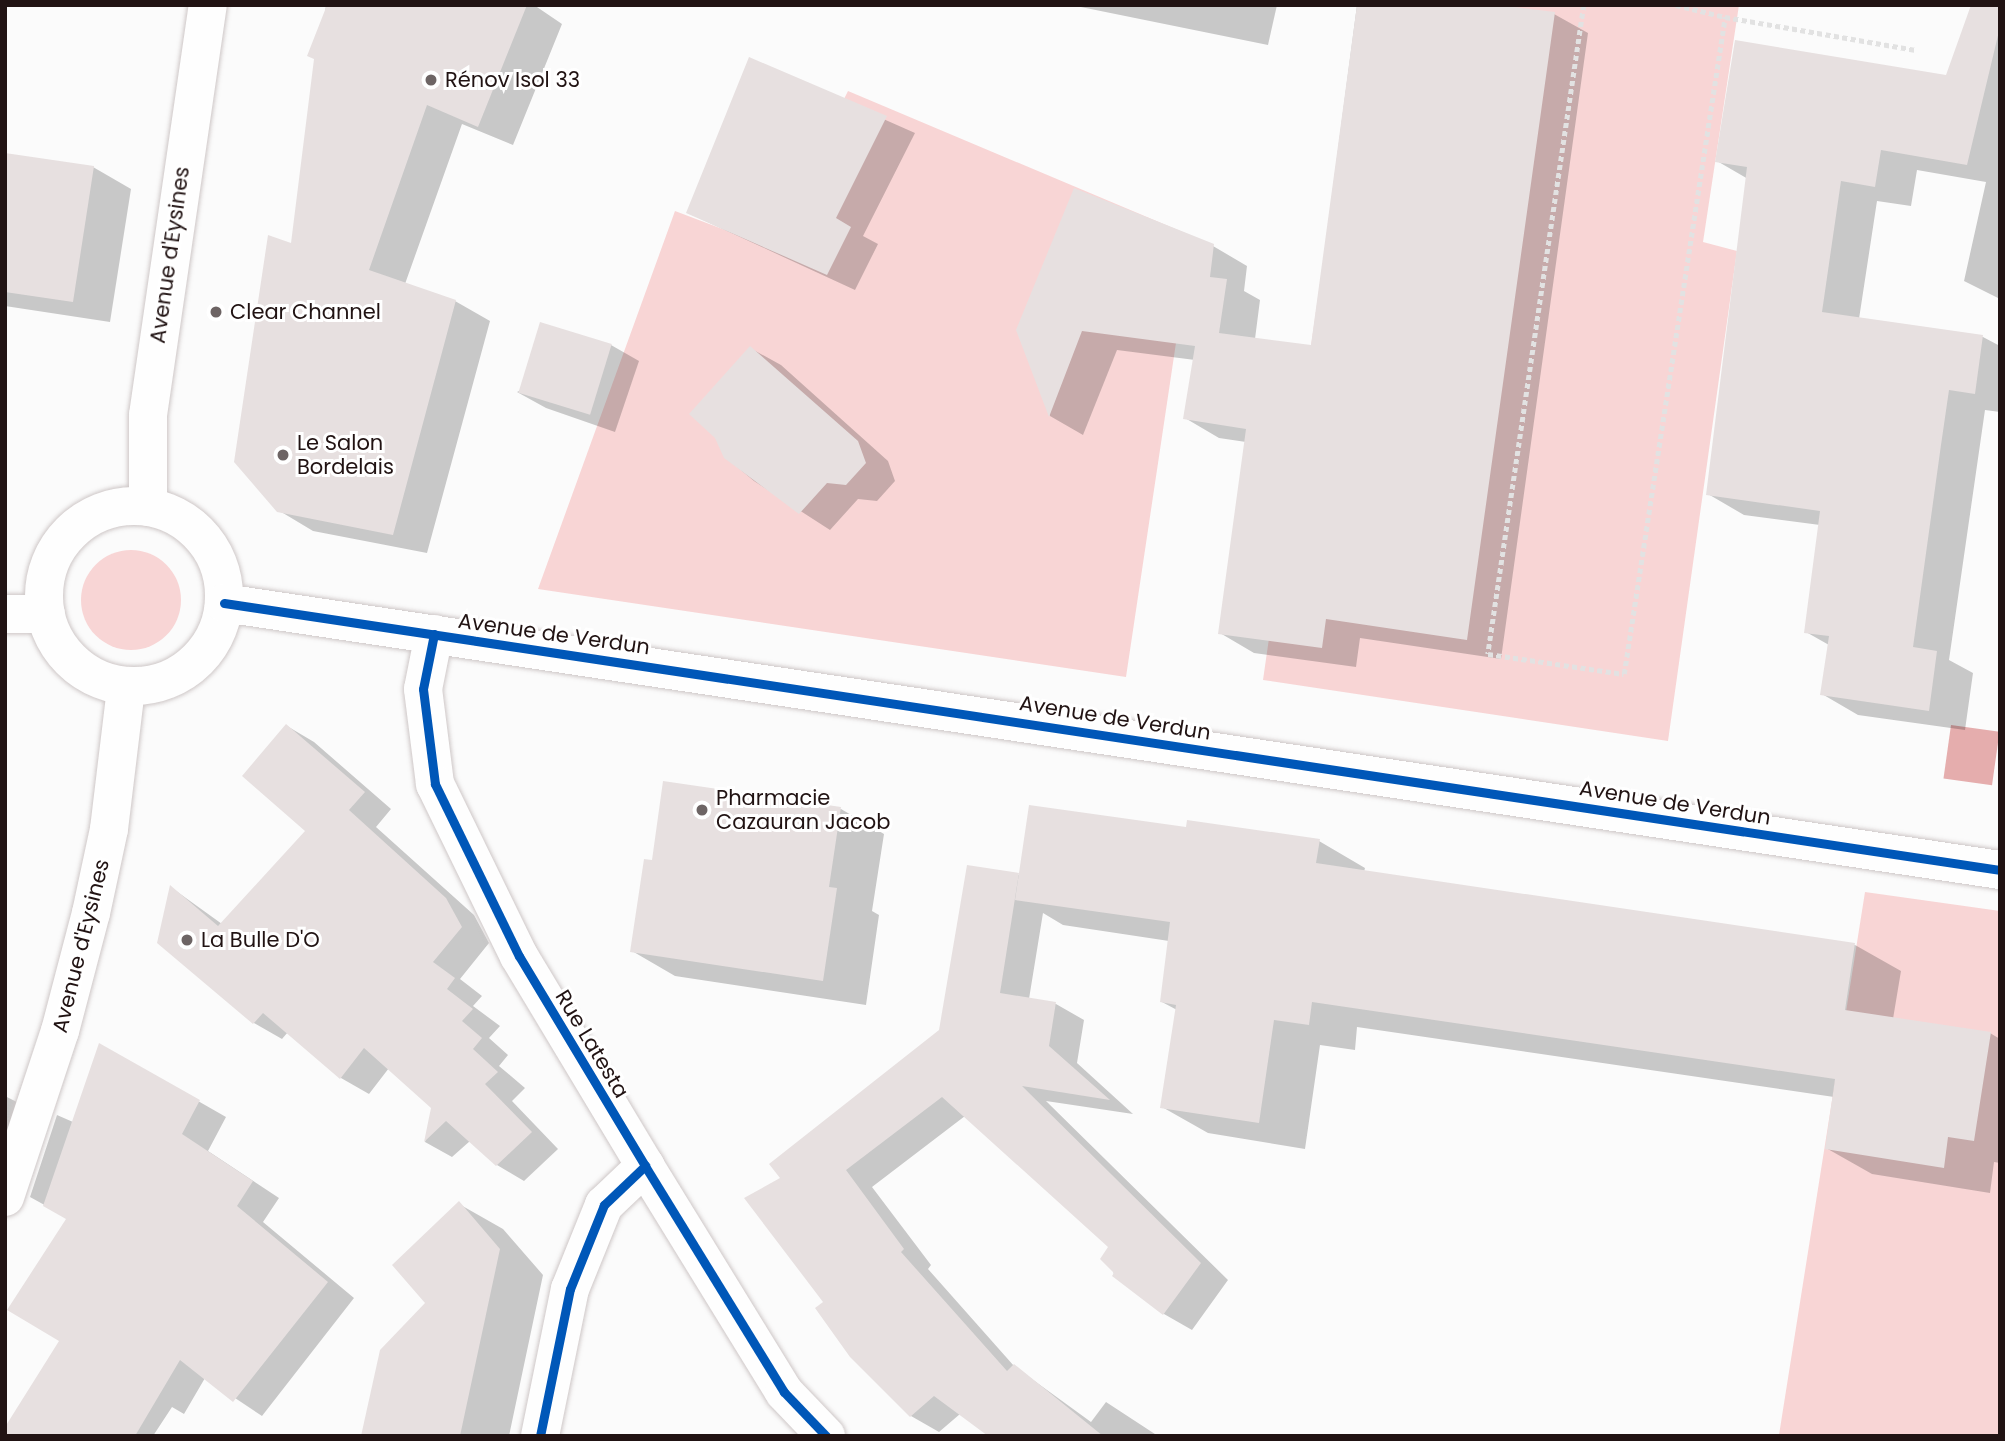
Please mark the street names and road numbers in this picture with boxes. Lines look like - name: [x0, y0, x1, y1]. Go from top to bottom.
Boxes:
- street label: Avenue d'Eysines: [145, 165, 195, 345]
- street label: Avenue de Verdun: [456, 608, 652, 660]
- street label: Avenue de Verdun: [1018, 690, 1212, 746]
- street label: Avenue de Verdun: [1578, 775, 1772, 831]
- street label: Avenue d'Eysines: [47, 857, 115, 1035]
- street label: Rue Latesta: [550, 985, 634, 1103]

